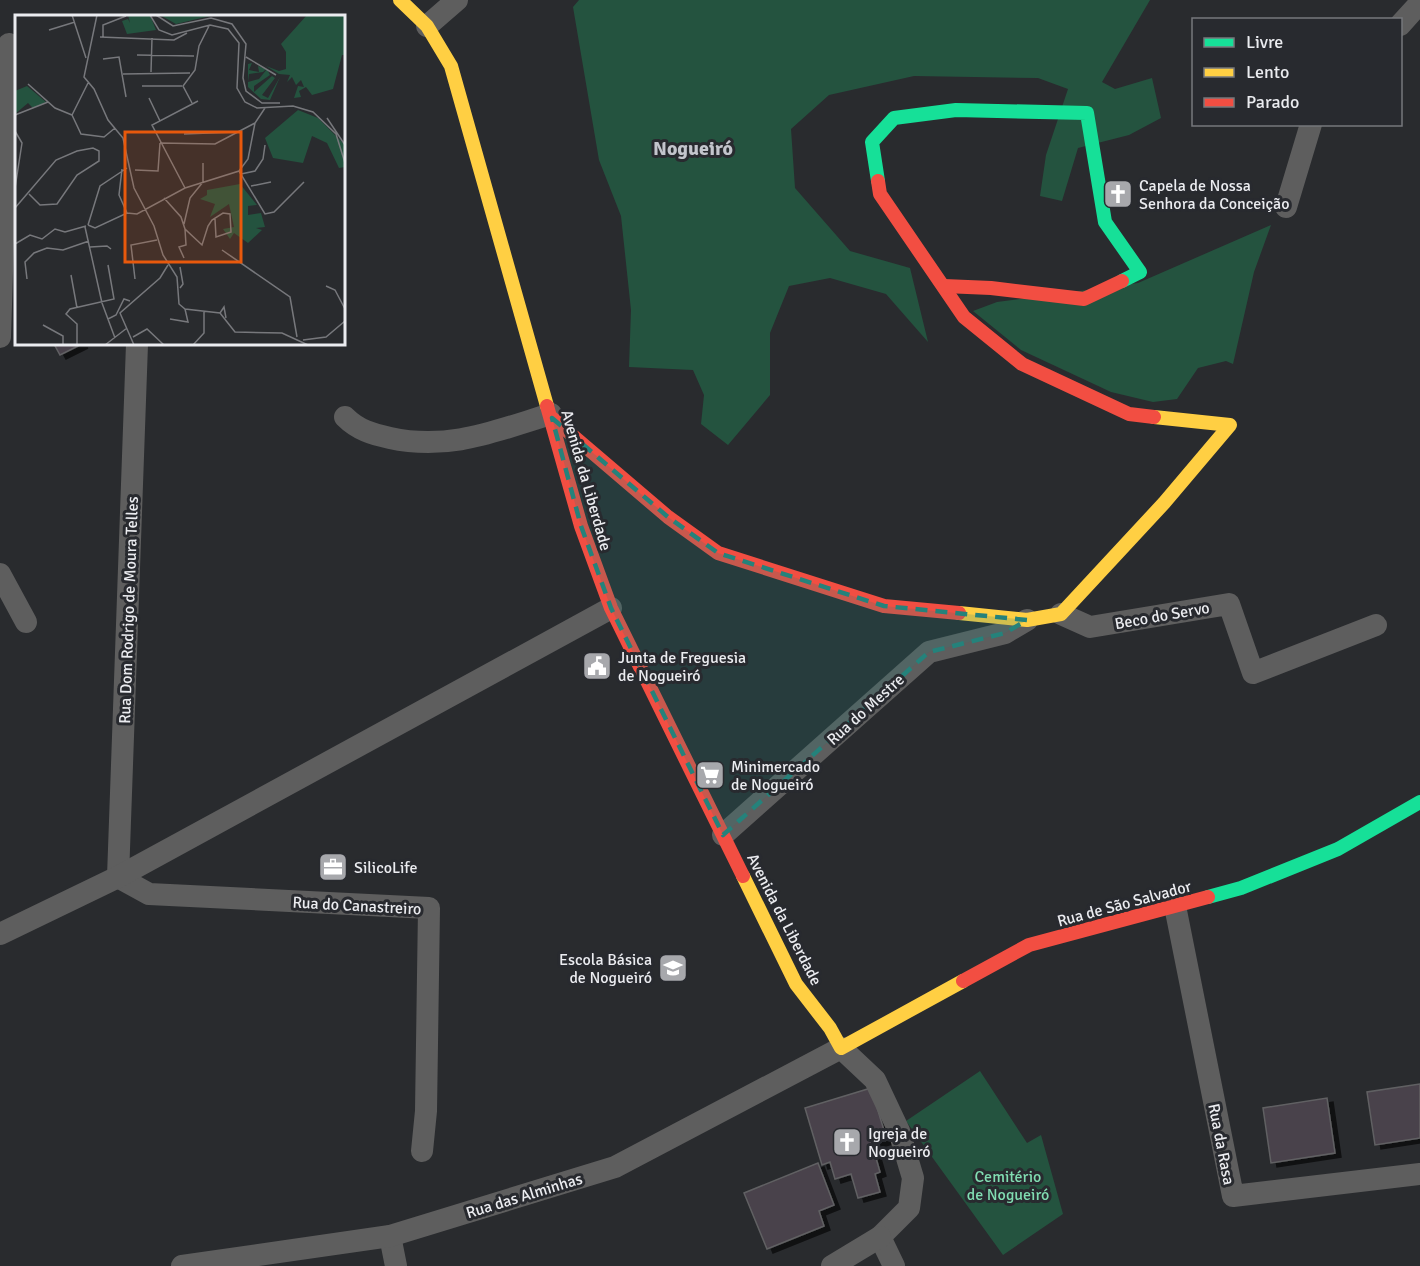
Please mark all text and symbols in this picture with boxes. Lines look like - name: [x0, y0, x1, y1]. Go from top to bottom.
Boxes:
- inset map: [15, 15, 345, 345]
- legend: [1192, 18, 1402, 126]
- text: Livre: [1246, 31, 1283, 53]
- text: Lento: [1246, 61, 1289, 83]
- text: Parado: [1246, 91, 1299, 113]
- district label: Nogueiró: [653, 136, 733, 161]
- place label: Capela de Nossa Senhora da Conceição: [1139, 176, 1289, 214]
- church icon: Capela de Nossa Senhora da Conceição: [1102, 178, 1134, 210]
- street label: Avenida da Liberdade: [556, 408, 616, 553]
- street label: Rua Dom Rodrigo de Moura Telles: [115, 496, 143, 724]
- street label: Beco do Servo: [1113, 598, 1211, 634]
- place label: Junta de Freguesia de Nogueiró: [618, 648, 746, 686]
- public building icon: Junta de Freguesia de Nogueiró: [581, 650, 613, 682]
- street label: Rua do Mestre: [823, 670, 908, 750]
- place label: Minimercado de Nogueiró: [731, 757, 820, 795]
- supermarket icon: Minimercado de Nogueiró: [694, 759, 726, 791]
- street label: Avenida da Liberdade: [742, 850, 826, 989]
- office icon: SilicoLife: [317, 851, 349, 883]
- place label: SilicoLife: [354, 858, 417, 878]
- street label: Rua de São Salvador: [1055, 876, 1194, 931]
- street label: Rua do Canastreiro: [292, 893, 422, 919]
- place label: Escola Básica de Nogueiró: [559, 950, 652, 988]
- school or university icon: Escola Básica de Nogueiró: [657, 952, 689, 984]
- street label: Rua da Rasa: [1203, 1102, 1239, 1187]
- place label: Igreja de Nogueiró: [868, 1124, 931, 1162]
- church icon: Igreja de Nogueiró: [831, 1126, 863, 1158]
- park label: Cemitério de Nogueiró: [967, 1167, 1049, 1205]
- street label: Rua das Alminhas: [464, 1169, 585, 1223]

